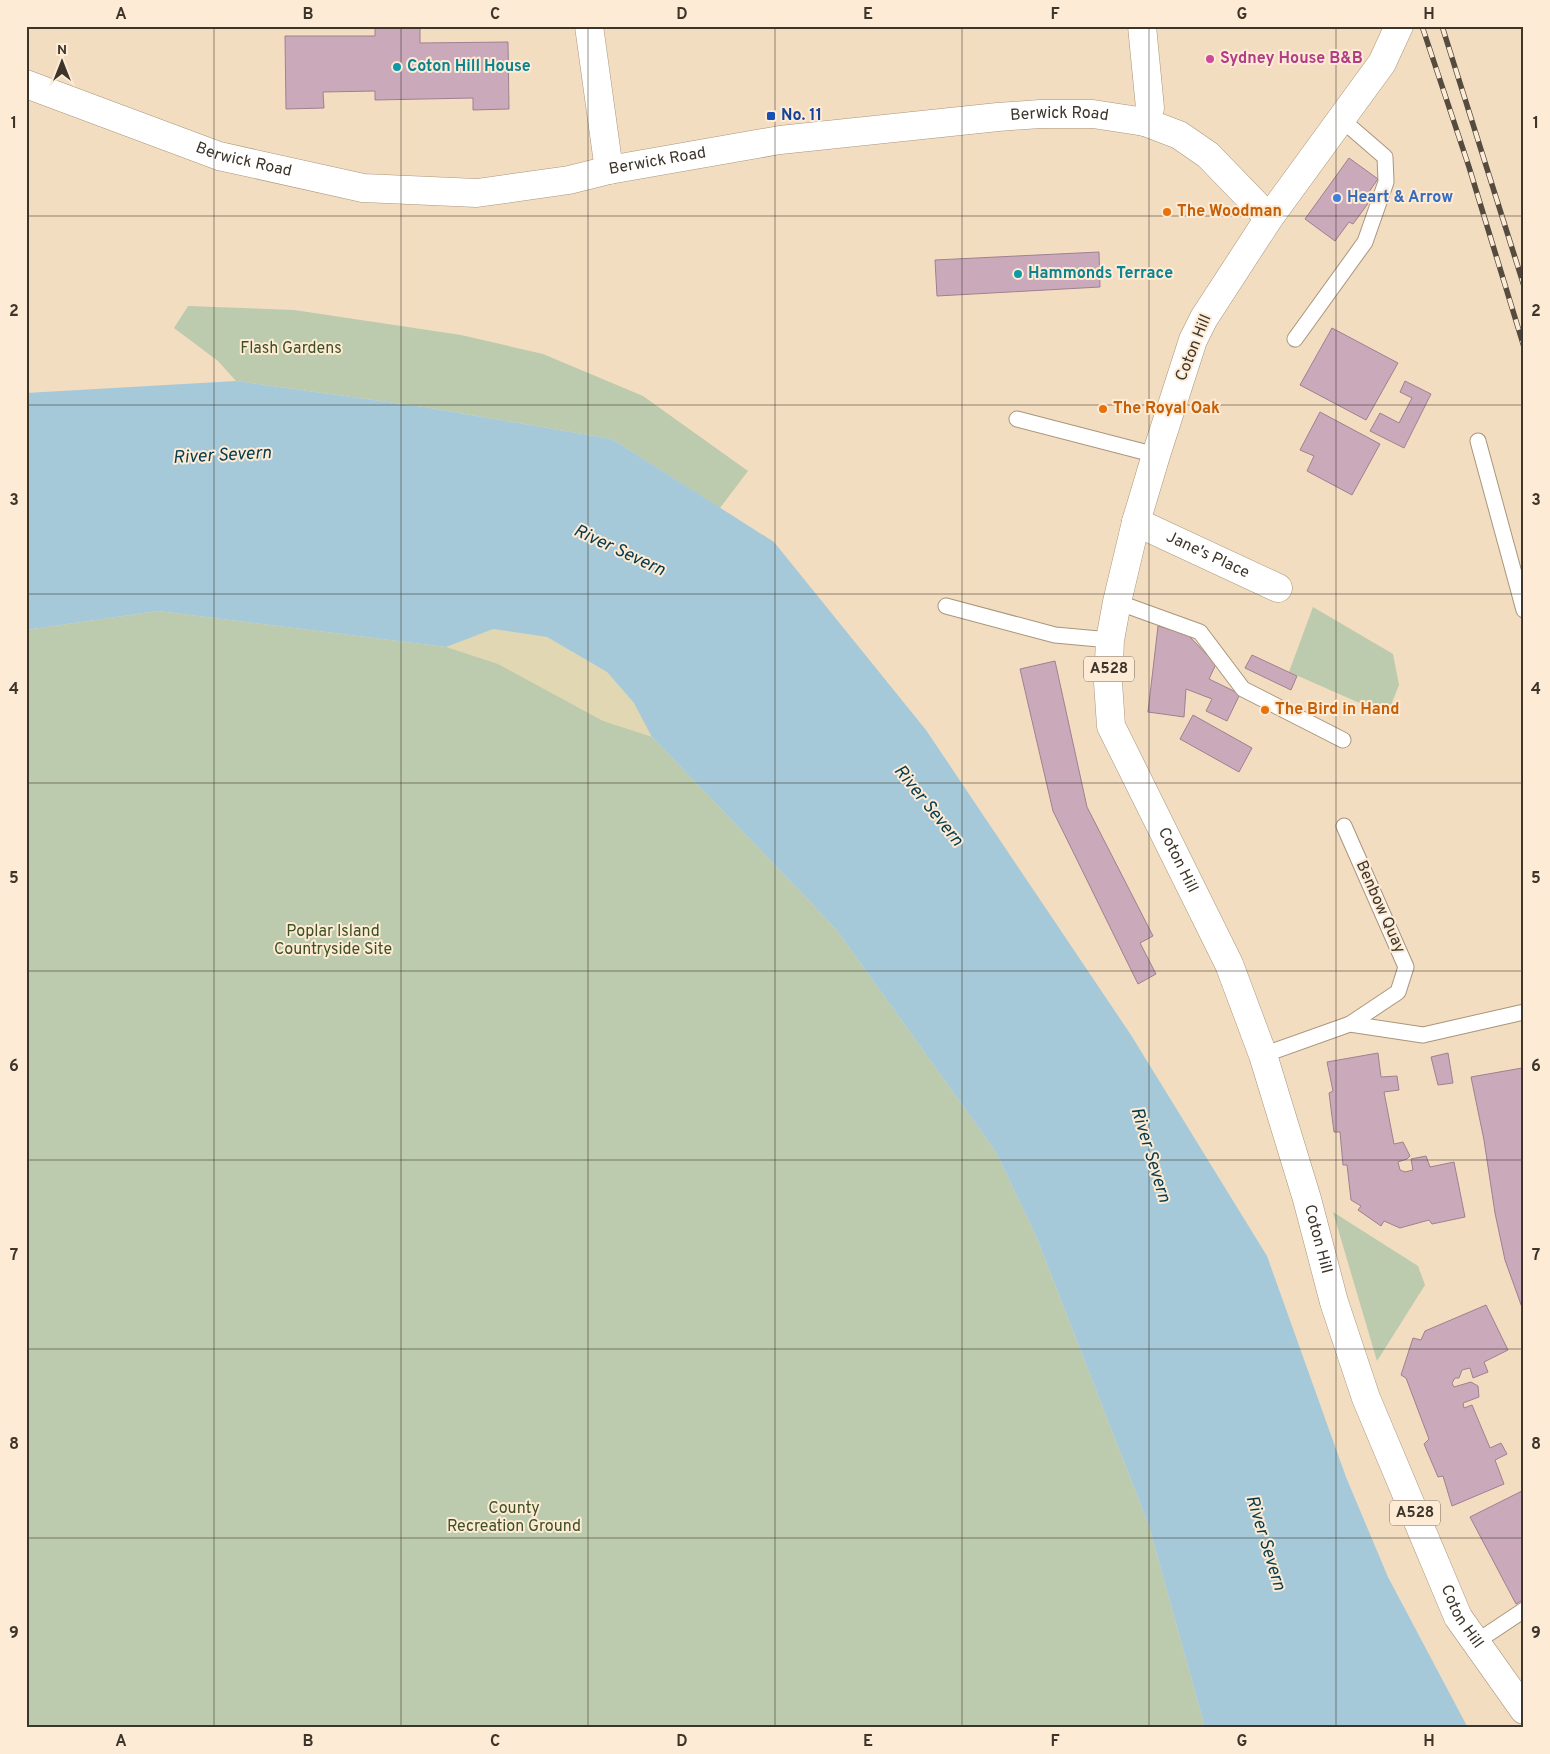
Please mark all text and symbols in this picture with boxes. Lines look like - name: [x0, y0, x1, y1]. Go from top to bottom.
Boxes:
- text: A: [115, 5, 127, 25]
- text: B: [302, 5, 314, 25]
- text: C: [490, 5, 500, 25]
- text: D: [676, 5, 688, 25]
- text: E: [863, 5, 873, 25]
- text: F: [1050, 5, 1060, 25]
- text: G: [1237, 5, 1247, 25]
- text: H: [1423, 5, 1435, 25]
- north arrow: [38, 38, 88, 88]
- text: N: [57, 42, 67, 59]
- place label: Sydney House B&B: [1220, 49, 1363, 69]
- marker: Sydney House B&B: [1204, 53, 1216, 65]
- place label: Coton Hill House: [407, 57, 531, 77]
- marker: Coton Hill House: [391, 61, 403, 73]
- street label: Berwick Road: [1009, 104, 1110, 126]
- place label: No. 11: [781, 106, 822, 126]
- marker: No. 11: [765, 110, 777, 122]
- text: 1: [11, 114, 17, 134]
- text: 1: [1533, 114, 1539, 134]
- street label: Berwick Road: [193, 138, 294, 182]
- street label: Berwick Road: [607, 143, 708, 180]
- place label: Heart & Arrow: [1347, 188, 1453, 208]
- marker: Heart & Arrow: [1331, 192, 1343, 204]
- place label: The Woodman: [1177, 202, 1282, 222]
- marker: The Woodman: [1161, 206, 1173, 218]
- place label: Hammonds Terrace: [1028, 264, 1173, 284]
- marker: Hammonds Terrace: [1012, 268, 1024, 280]
- text: 2: [9, 302, 19, 322]
- text: 2: [1531, 302, 1541, 322]
- street label: Coton Hill: [1172, 312, 1216, 384]
- park label: Flash Gardens: [240, 339, 342, 359]
- place label: The Royal Oak: [1113, 399, 1220, 419]
- marker: The Royal Oak: [1097, 403, 1109, 415]
- water label: River Severn: [172, 442, 272, 470]
- text: 3: [9, 491, 19, 511]
- text: 3: [1531, 491, 1541, 511]
- water label: River Severn: [569, 520, 669, 582]
- street label: Jane's Place: [1163, 527, 1253, 583]
- road number: A528: [1084, 656, 1134, 682]
- text: 4: [9, 680, 19, 700]
- text: 4: [1531, 680, 1541, 700]
- place label: The Bird in Hand: [1275, 700, 1400, 720]
- marker: The Bird in Hand: [1259, 704, 1271, 716]
- water label: River Severn: [888, 760, 968, 852]
- street label: Coton Hill: [1153, 824, 1202, 896]
- street label: Benbow Quay: [1351, 858, 1409, 956]
- text: 5: [9, 869, 19, 889]
- text: 5: [1531, 869, 1541, 889]
- park label: Poplar Island Countryside Site: [274, 922, 392, 960]
- text: 6: [9, 1057, 19, 1077]
- text: 6: [1531, 1057, 1541, 1077]
- water label: River Severn: [1125, 1104, 1175, 1206]
- street label: Coton Hill: [1299, 1203, 1336, 1276]
- text: 7: [10, 1246, 18, 1266]
- text: 7: [1532, 1246, 1540, 1266]
- text: 8: [9, 1435, 19, 1455]
- text: 8: [1531, 1435, 1541, 1455]
- water label: River Severn: [1240, 1492, 1290, 1594]
- park label: County Recreation Ground: [447, 1499, 581, 1537]
- road number: A528: [1390, 1500, 1440, 1526]
- street label: Coton Hill: [1436, 1582, 1487, 1653]
- text: 9: [9, 1624, 19, 1644]
- text: 9: [1531, 1624, 1541, 1644]
- text: A: [115, 1732, 127, 1752]
- text: B: [302, 1732, 314, 1752]
- text: C: [490, 1732, 500, 1752]
- text: D: [676, 1732, 688, 1752]
- text: E: [863, 1732, 873, 1752]
- text: F: [1050, 1732, 1060, 1752]
- text: G: [1237, 1732, 1247, 1752]
- text: H: [1423, 1732, 1435, 1752]

